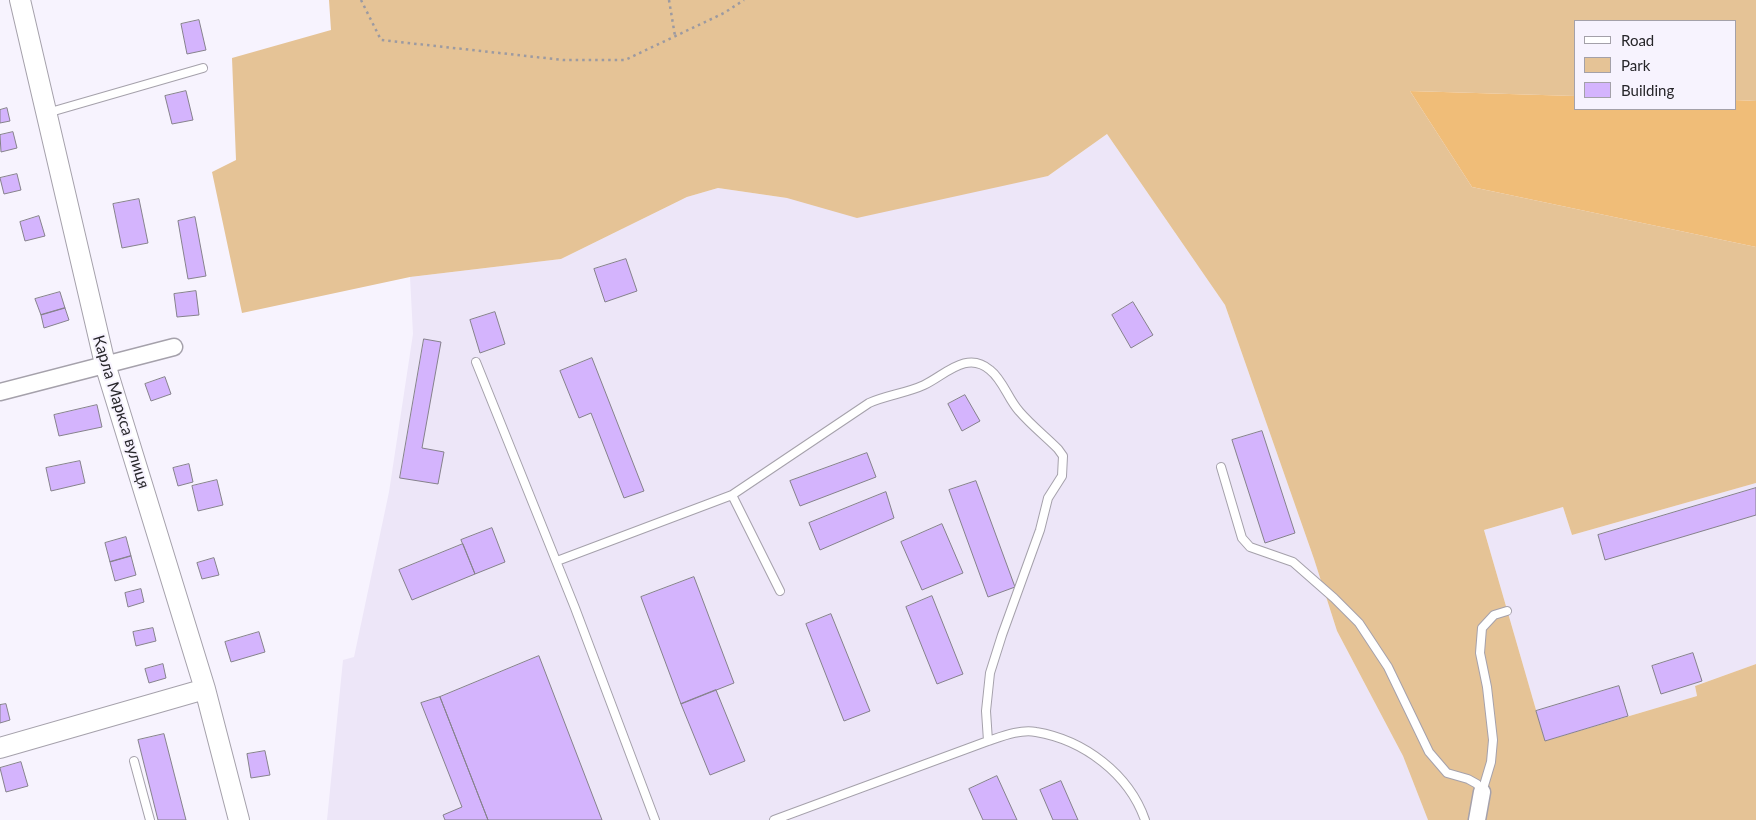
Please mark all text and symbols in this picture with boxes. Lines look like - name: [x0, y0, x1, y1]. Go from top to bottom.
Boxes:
- legend: [1574, 20, 1736, 110]
- text: Road: [1621, 31, 1654, 49]
- text: Park: [1621, 56, 1650, 74]
- text: Building: [1621, 81, 1674, 99]
- street label: Карла Маркса вулиця: [89, 333, 153, 491]

